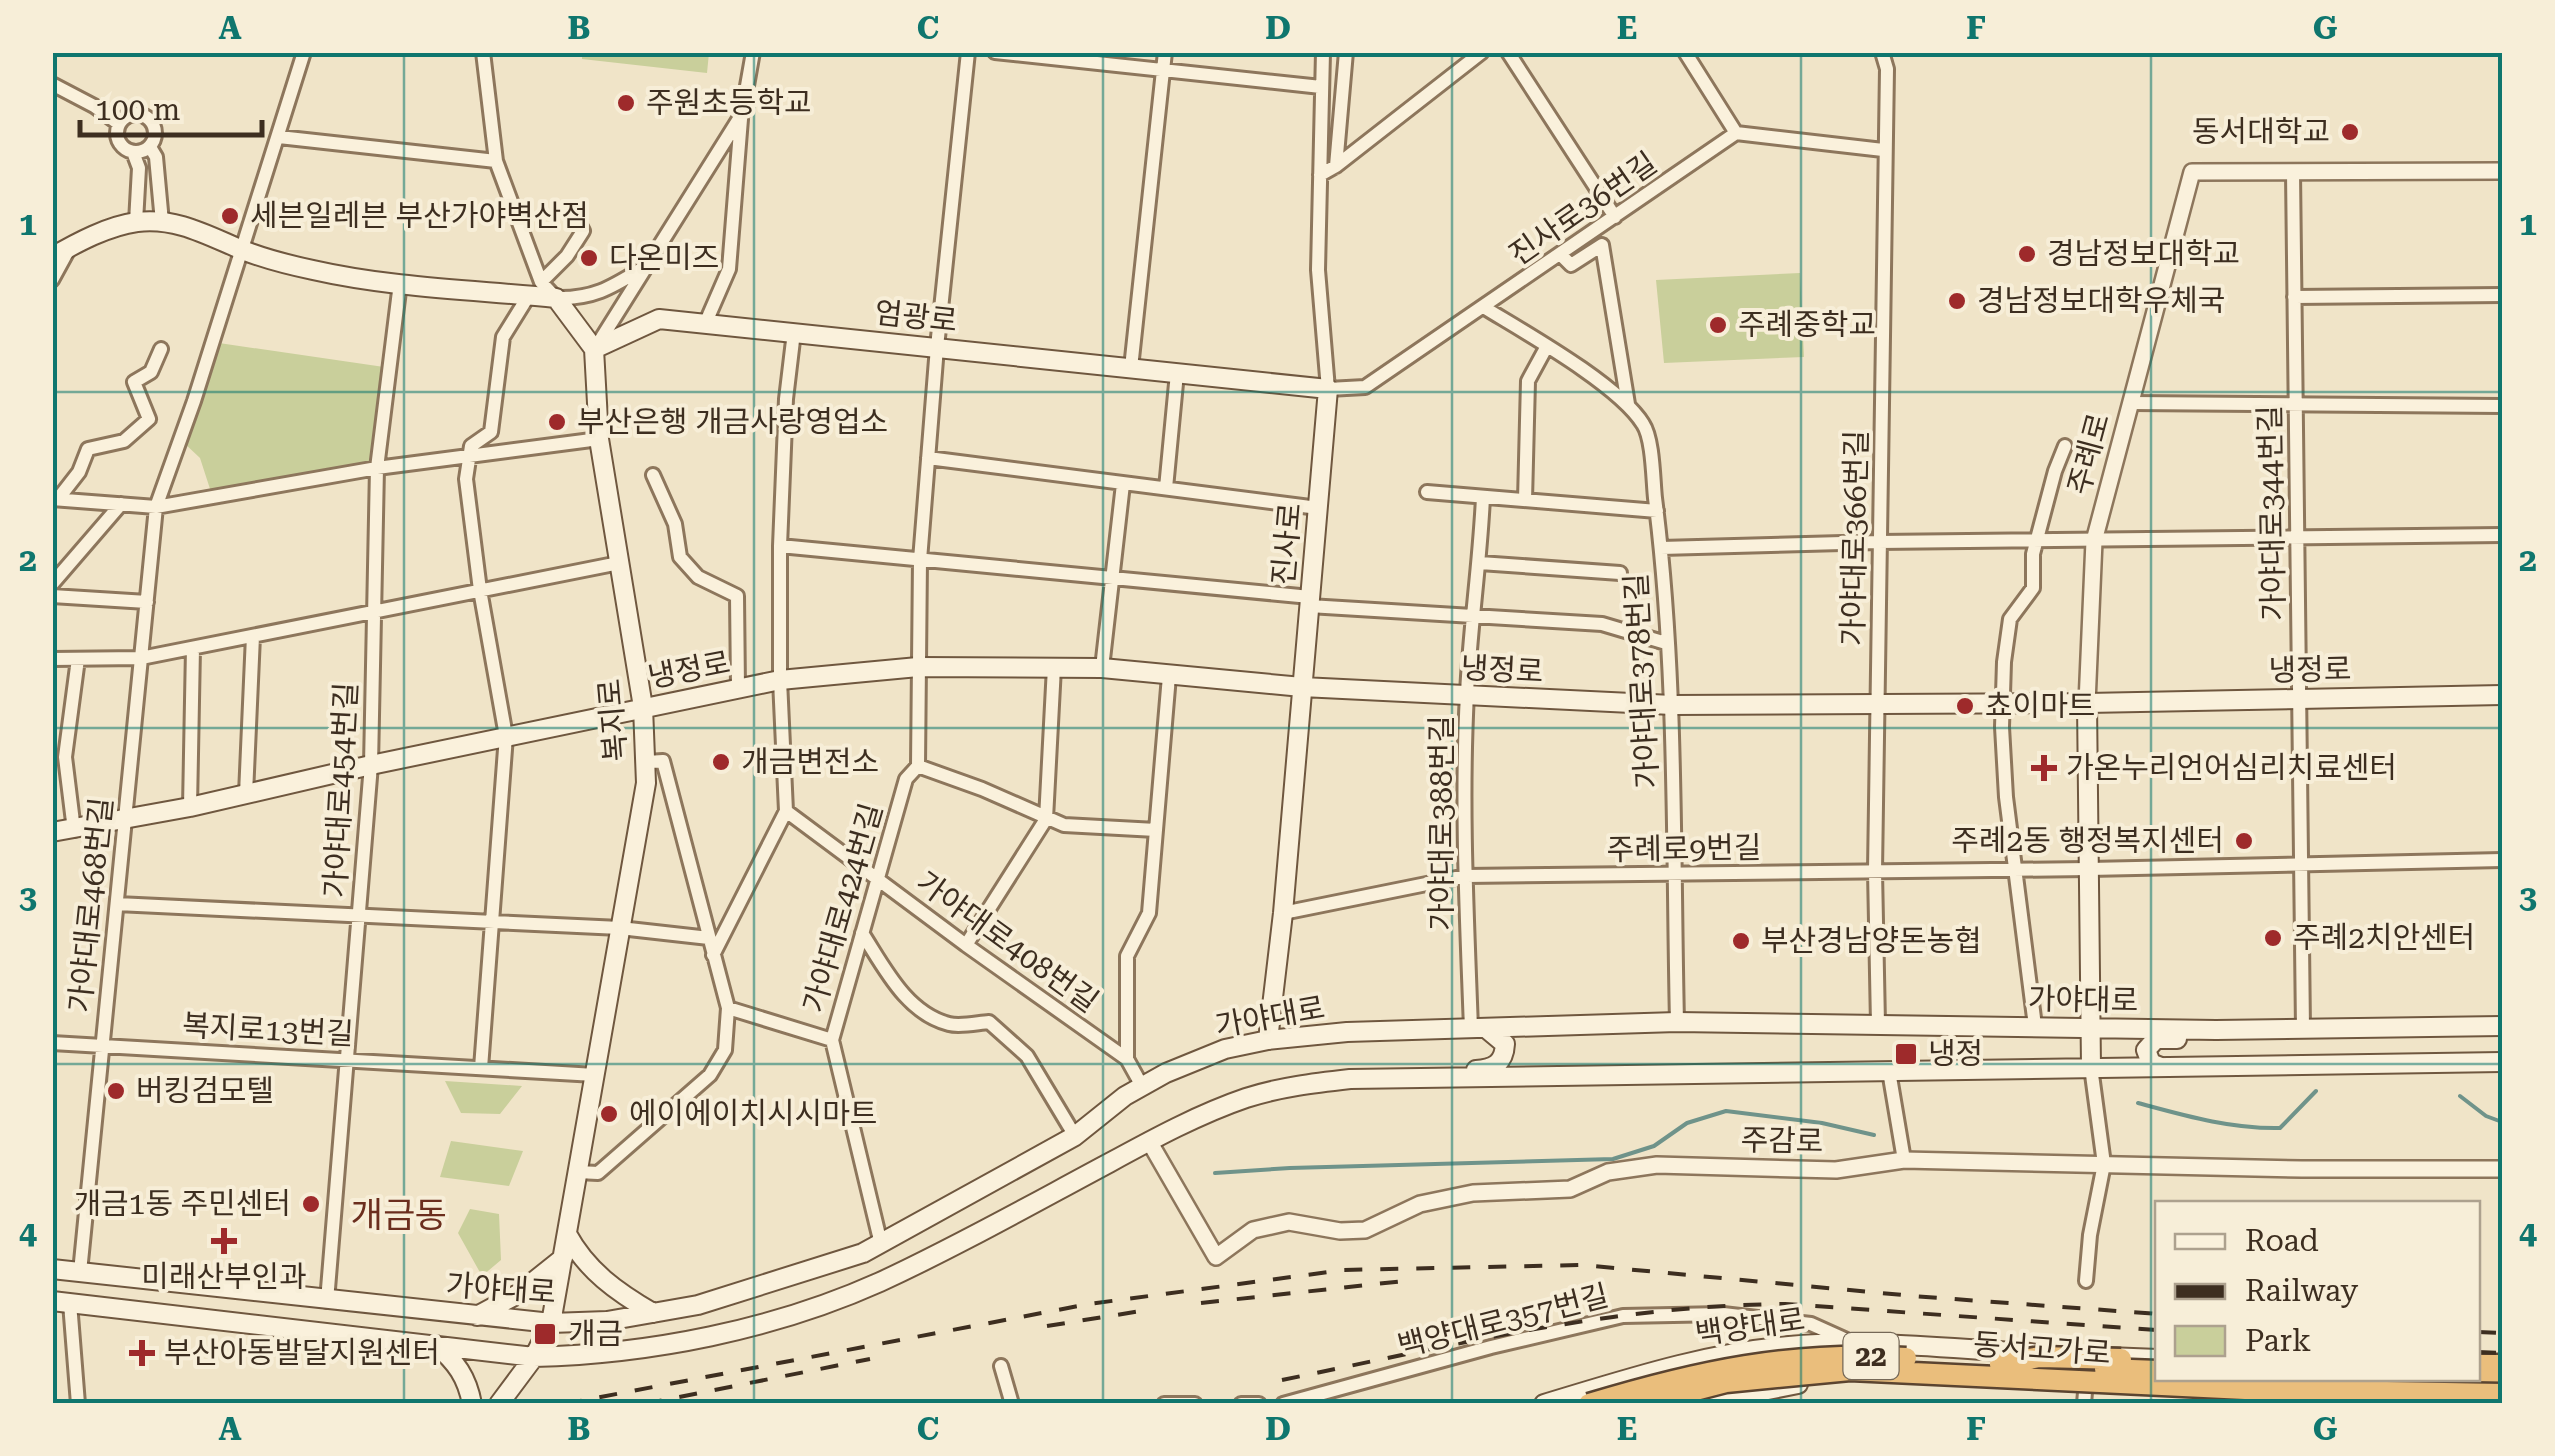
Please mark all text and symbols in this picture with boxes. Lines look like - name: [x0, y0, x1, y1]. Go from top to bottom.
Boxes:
- text: A: [218, 9, 242, 47]
- text: B: [567, 9, 591, 47]
- text: C: [917, 9, 939, 47]
- text: D: [1265, 9, 1291, 47]
- text: E: [1617, 9, 1637, 47]
- text: F: [1966, 9, 1986, 47]
- text: G: [2313, 9, 2338, 47]
- scale bar: [80, 75, 262, 137]
- place label: 주원초등학교: [646, 85, 812, 120]
- text: 100 m: [95, 92, 180, 127]
- marker: 주원초등학교: [615, 92, 637, 114]
- place label: 동서대학교: [2192, 114, 2330, 149]
- marker: 동서대학교: [2339, 121, 2361, 143]
- street label: 진사로36번길: [1502, 145, 1663, 272]
- place label: 세븐일레븐 부산가야벽산점: [250, 198, 589, 233]
- text: 1: [19, 205, 37, 243]
- marker: 세븐일레븐 부산가야벽산점: [219, 205, 241, 227]
- text: 1: [2519, 205, 2537, 243]
- place label: 경남정보대학교: [2047, 236, 2240, 271]
- place label: 다온미즈: [609, 240, 719, 275]
- marker: 경남정보대학교: [2016, 243, 2038, 265]
- marker: 다온미즈: [578, 247, 600, 269]
- place label: 경남정보대학우체국: [1977, 283, 2225, 318]
- marker: 경남정보대학우체국: [1946, 290, 1968, 312]
- street label: 엄광로: [873, 295, 959, 338]
- place label: 주례중학교: [1738, 307, 1876, 342]
- marker: 주례중학교: [1707, 314, 1729, 336]
- place label: 부산은행 개금사랑영업소: [577, 404, 888, 439]
- street label: 가야대로344번길: [2252, 405, 2291, 621]
- street label: 주례로: [2061, 409, 2116, 498]
- marker: 부산은행 개금사랑영업소: [546, 411, 568, 433]
- street label: 가야대로366번길: [1835, 430, 1874, 646]
- street label: 진사로: [1265, 501, 1308, 587]
- text: 2: [19, 541, 37, 579]
- text: 2: [2519, 541, 2537, 579]
- street label: 가야대로378번길: [1618, 572, 1665, 790]
- street label: 냉정로: [645, 644, 733, 695]
- street label: 냉정로: [1460, 650, 1544, 689]
- street label: 냉정로: [2268, 651, 2352, 688]
- street label: 복지로: [591, 677, 634, 763]
- street label: 가야대로454번길: [317, 681, 364, 899]
- place label: 쵸이마트: [1985, 688, 2095, 723]
- marker: 쵸이마트: [1954, 695, 1976, 717]
- street label: 가야대로388번길: [1424, 715, 1459, 931]
- place label: 개금변전소: [741, 744, 879, 779]
- place label: 가온누리언어심리치료센터: [2066, 750, 2397, 785]
- marker: 개금변전소: [710, 751, 732, 773]
- marker: 가온누리언어심리치료센터: [2031, 755, 2057, 781]
- street label: 가야대로468번길: [62, 796, 119, 1014]
- street label: 가야대로424번길: [796, 799, 889, 1017]
- place label: 주례2동 행정복지센터: [1951, 823, 2224, 858]
- street label: 주례로9번길: [1606, 830, 1762, 867]
- marker: 주례2동 행정복지센터: [2233, 830, 2255, 852]
- street label: 가야대로408번길: [910, 864, 1105, 1019]
- text: 3: [19, 878, 37, 916]
- text: 3: [2519, 878, 2537, 916]
- place label: 주례2치안센터: [2293, 920, 2475, 955]
- place label: 부산경남양돈농협: [1761, 923, 1982, 958]
- marker: 주례2치안센터: [2262, 927, 2284, 949]
- marker: 부산경남양돈농협: [1730, 930, 1752, 952]
- street label: 가야대로: [2028, 981, 2139, 1018]
- street label: 가야대로: [1213, 990, 1327, 1043]
- street label: 복지로13번길: [181, 1008, 355, 1051]
- place label: 냉정: [1928, 1036, 1983, 1071]
- marker: 냉정: [1893, 1041, 1919, 1067]
- place label: 버킹검모텔: [136, 1073, 274, 1108]
- marker: 버킹검모텔: [105, 1080, 127, 1102]
- place label: 에이에이치시시마트: [629, 1096, 877, 1131]
- marker: 에이에이치시시마트: [598, 1103, 620, 1125]
- street label: 주감로: [1740, 1122, 1824, 1159]
- place label: 개금1동 주민센터: [73, 1186, 291, 1221]
- marker: 개금1동 주민센터: [300, 1193, 322, 1215]
- district label: 개금동: [351, 1195, 447, 1236]
- legend: [2155, 1201, 2480, 1381]
- text: 4: [19, 1214, 37, 1252]
- text: 4: [2519, 1214, 2537, 1252]
- text: Road: [2245, 1223, 2319, 1258]
- marker: 미래산부인과: [211, 1228, 237, 1254]
- place label: 미래산부인과: [141, 1259, 307, 1294]
- street label: 가야대로: [445, 1267, 557, 1310]
- text: Railway: [2245, 1273, 2359, 1308]
- street label: 백양대로357번길: [1394, 1277, 1612, 1364]
- street label: 백양대로: [1693, 1301, 1807, 1352]
- place label: 개금: [568, 1316, 623, 1351]
- marker: 개금: [532, 1321, 558, 1347]
- text: Park: [2245, 1323, 2311, 1358]
- street label: 동서고가로: [1972, 1326, 2112, 1371]
- road number: 22: [1844, 1333, 1898, 1379]
- place label: 부산아동발달지원센터: [164, 1335, 440, 1370]
- marker: 부산아동발달지원센터: [129, 1340, 155, 1366]
- text: A: [218, 1410, 242, 1448]
- text: B: [567, 1410, 591, 1448]
- text: C: [917, 1410, 939, 1448]
- text: D: [1265, 1410, 1291, 1448]
- text: E: [1617, 1410, 1637, 1448]
- text: F: [1966, 1410, 1986, 1448]
- text: G: [2313, 1410, 2338, 1448]

